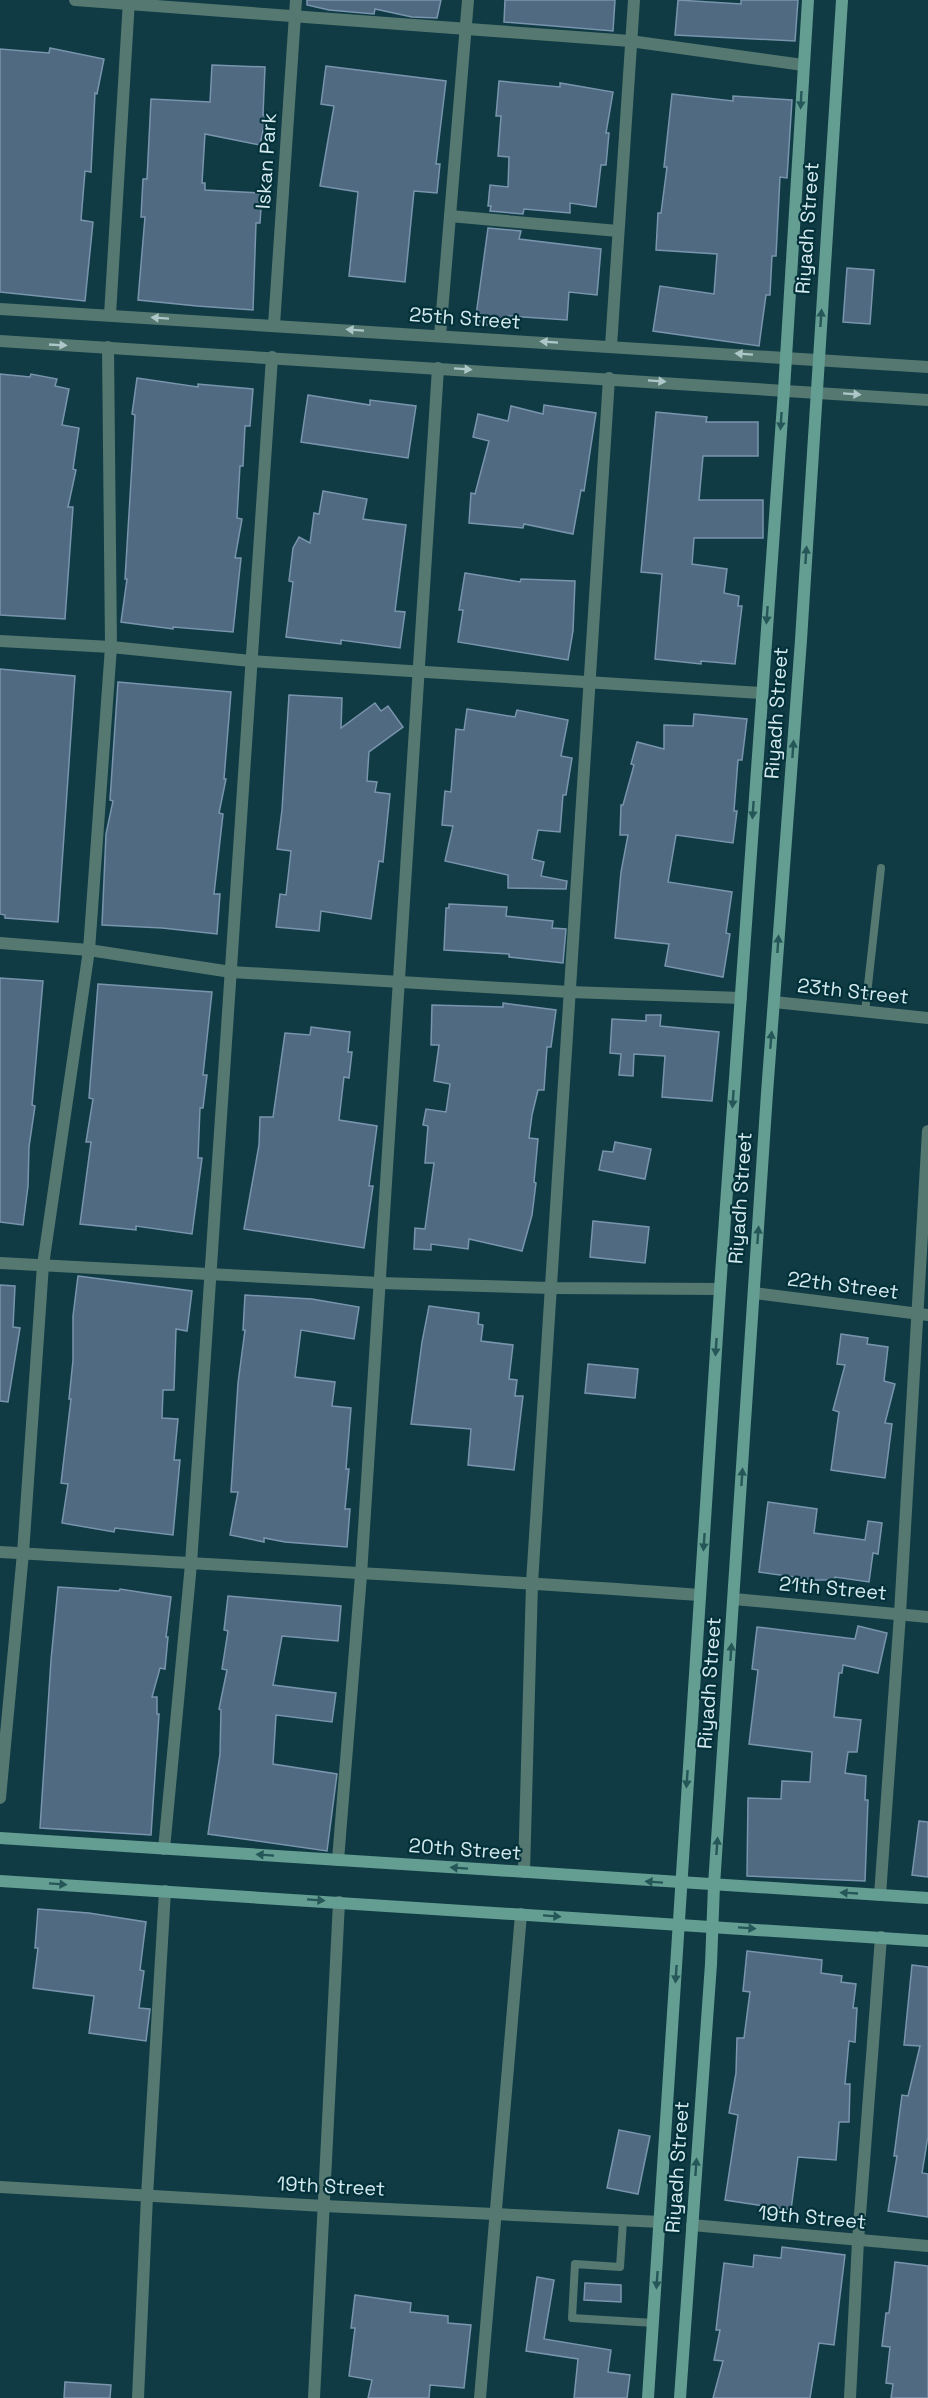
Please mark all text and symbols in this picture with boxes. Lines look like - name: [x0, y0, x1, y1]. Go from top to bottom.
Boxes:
- one-way arrow: [796, 91, 806, 110]
- street label: Iskan Park: [250, 112, 282, 210]
- street label: Riyadh Street: [789, 161, 825, 295]
- street label: 25th Street: [408, 301, 522, 335]
- one-way arrow: [817, 309, 826, 328]
- one-way arrow: [151, 314, 170, 323]
- one-way arrow: [345, 326, 364, 335]
- one-way arrow: [540, 338, 559, 347]
- one-way arrow: [49, 340, 68, 349]
- one-way arrow: [734, 350, 753, 359]
- one-way arrow: [453, 365, 472, 374]
- one-way arrow: [648, 377, 667, 386]
- one-way arrow: [842, 390, 861, 399]
- one-way arrow: [777, 411, 786, 430]
- one-way arrow: [802, 545, 811, 564]
- one-way arrow: [762, 606, 772, 625]
- street label: Riyadh Street: [758, 646, 794, 780]
- one-way arrow: [788, 740, 798, 759]
- one-way arrow: [749, 800, 758, 819]
- one-way arrow: [774, 934, 783, 953]
- street label: 23th Street: [796, 972, 910, 1010]
- one-way arrow: [766, 1031, 776, 1050]
- one-way arrow: [729, 1089, 738, 1108]
- street label: Riyadh Street: [722, 1131, 758, 1265]
- one-way arrow: [753, 1225, 762, 1244]
- street label: 22th Street: [786, 1265, 900, 1305]
- one-way arrow: [711, 1338, 721, 1357]
- one-way arrow: [737, 1468, 747, 1487]
- one-way arrow: [699, 1532, 708, 1551]
- street label: 21th Street: [778, 1570, 888, 1606]
- street label: Riyadh Street: [691, 1616, 727, 1750]
- one-way arrow: [726, 1642, 736, 1661]
- one-way arrow: [683, 1770, 692, 1789]
- street label: 20th Street: [408, 1832, 522, 1866]
- one-way arrow: [712, 1837, 722, 1856]
- one-way arrow: [255, 1851, 274, 1860]
- one-way arrow: [450, 1863, 469, 1873]
- one-way arrow: [644, 1877, 663, 1886]
- one-way arrow: [49, 1880, 68, 1889]
- one-way arrow: [839, 1888, 858, 1897]
- one-way arrow: [306, 1896, 325, 1905]
- one-way arrow: [543, 1911, 562, 1920]
- one-way arrow: [738, 1923, 757, 1933]
- one-way arrow: [672, 1964, 681, 1983]
- street label: Riyadh Street: [659, 2100, 695, 2234]
- one-way arrow: [692, 2157, 701, 2176]
- street label: 19th Street: [276, 2170, 386, 2202]
- street label: 19th Street: [757, 2199, 867, 2235]
- one-way arrow: [652, 2271, 661, 2290]

